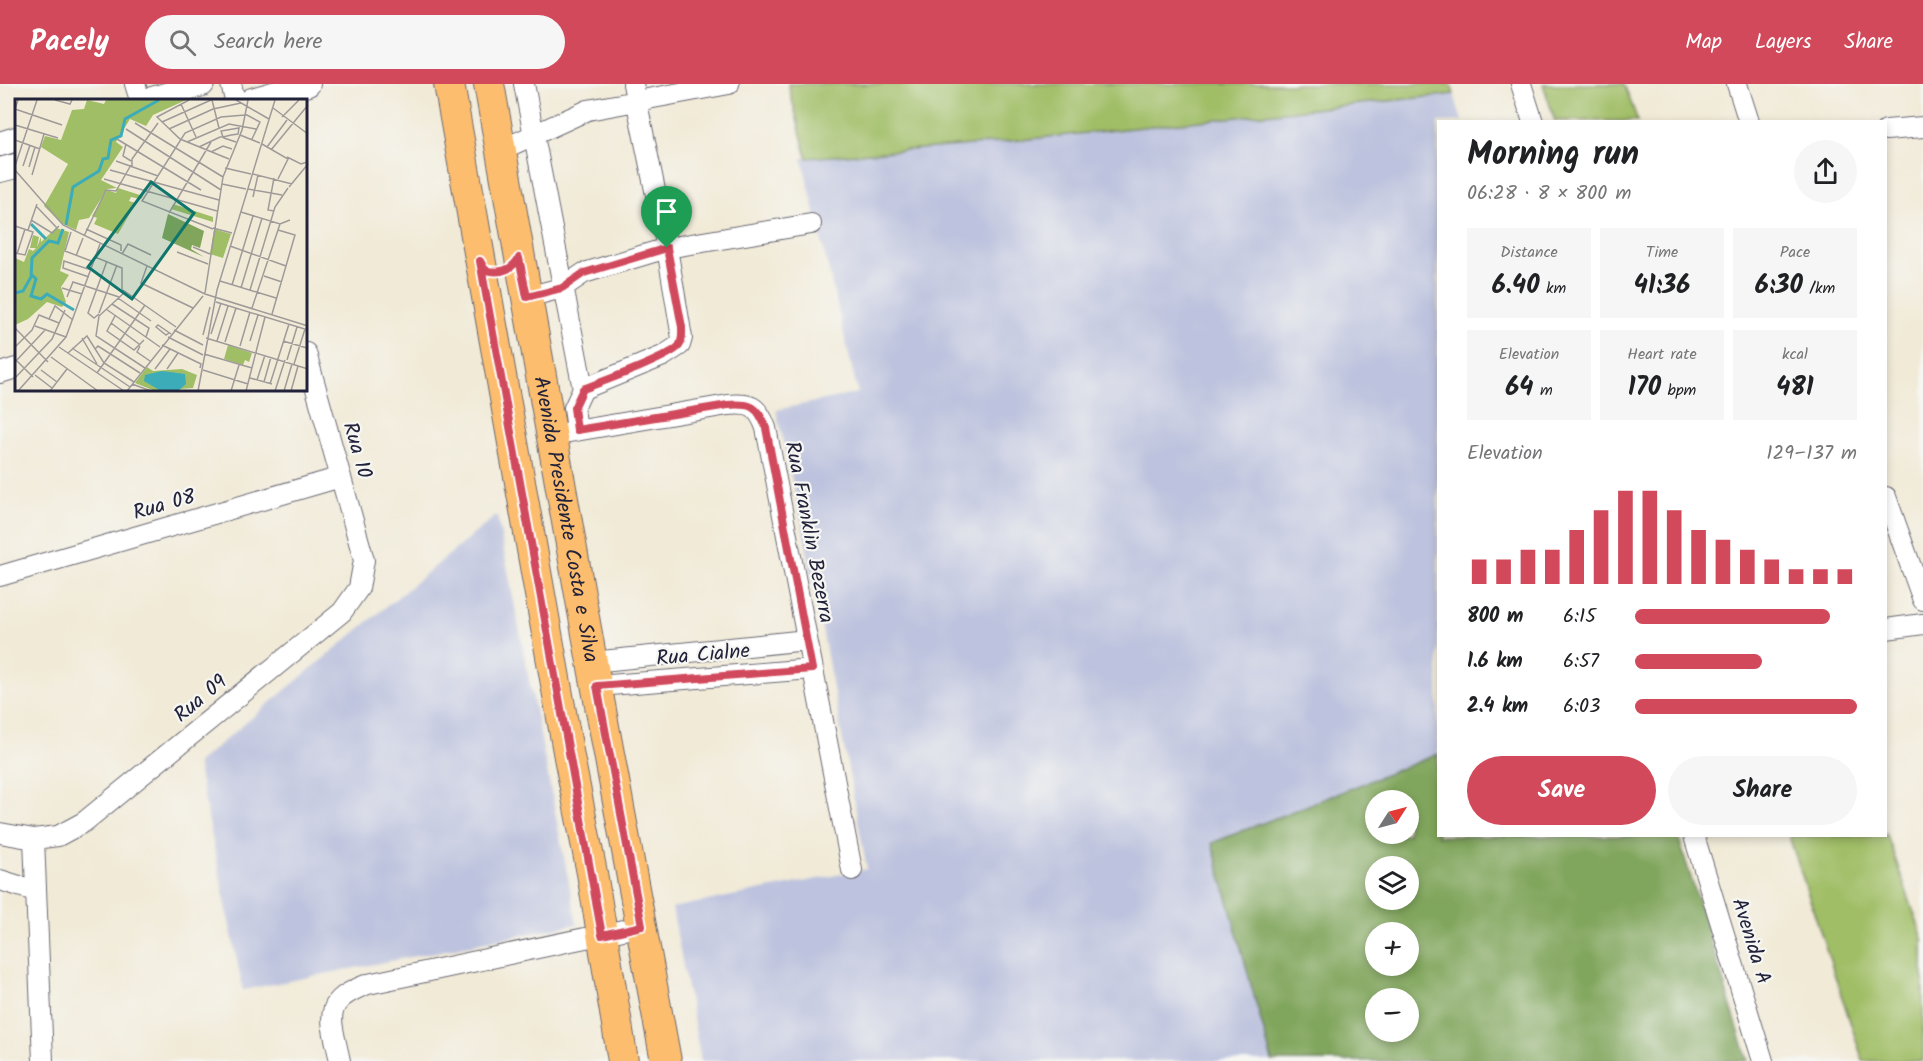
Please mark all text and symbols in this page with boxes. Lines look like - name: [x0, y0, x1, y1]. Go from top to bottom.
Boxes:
- search box: [145, 15, 565, 69]
- text: Pacely: [30, 20, 109, 65]
- text: Search here: [214, 25, 323, 60]
- icon: search: [166, 26, 199, 59]
- text: Map: [1685, 26, 1722, 59]
- text: Layers: [1755, 26, 1811, 59]
- text: Share: [1844, 26, 1893, 59]
- inset map: [15, 99, 308, 392]
- text: Morning run: [1467, 129, 1639, 182]
- button: share: [1794, 140, 1857, 203]
- text: 06:28 · 8 × 800 m: [1467, 178, 1631, 210]
- pin: [641, 186, 692, 248]
- icon: arrive: [650, 195, 683, 228]
- text: Distance: [1500, 240, 1558, 265]
- text: Time: [1646, 240, 1678, 265]
- text: Pace: [1780, 240, 1810, 265]
- text: 6.40: [1492, 265, 1540, 307]
- text: 41:36: [1634, 265, 1690, 307]
- text: 6:30: [1755, 265, 1803, 307]
- text: km: [1540, 276, 1566, 301]
- text: /km: [1803, 276, 1835, 301]
- text: Elevation: [1499, 342, 1559, 367]
- text: Heart rate: [1627, 342, 1697, 367]
- text: kcal: [1782, 342, 1808, 367]
- text: 64: [1505, 367, 1534, 409]
- text: 170: [1628, 367, 1661, 409]
- text: 481: [1776, 367, 1814, 409]
- street label: Avenida Presidente Costa e Silva: [523, 374, 607, 665]
- text: m: [1534, 378, 1553, 403]
- text: bpm: [1661, 378, 1696, 403]
- street label: Rua 10: [333, 418, 380, 483]
- text: Elevation: [1467, 438, 1543, 470]
- text: 129–137 m: [1766, 438, 1857, 470]
- street label: Rua Franklin Bezerra: [775, 439, 842, 626]
- street label: Rua 08: [129, 481, 200, 530]
- text: 800 m: [1467, 601, 1523, 633]
- text: 6:15: [1563, 601, 1596, 633]
- street label: Rua Cialne: [655, 635, 752, 676]
- text: 1.6 km: [1467, 646, 1523, 678]
- text: 6:57: [1563, 646, 1599, 678]
- street label: Rua 09: [167, 667, 235, 732]
- text: 2.4 km: [1467, 691, 1528, 723]
- text: 6:03: [1563, 691, 1600, 723]
- button: Save: [1467, 756, 1656, 825]
- button: Share: [1668, 756, 1857, 825]
- north arrow: [1365, 790, 1419, 844]
- map controls: [1365, 790, 1419, 1042]
- button: layers: [1365, 856, 1419, 910]
- street label: Avenida A: [1722, 894, 1779, 989]
- button: +: [1365, 922, 1419, 976]
- button: −: [1365, 988, 1419, 1042]

